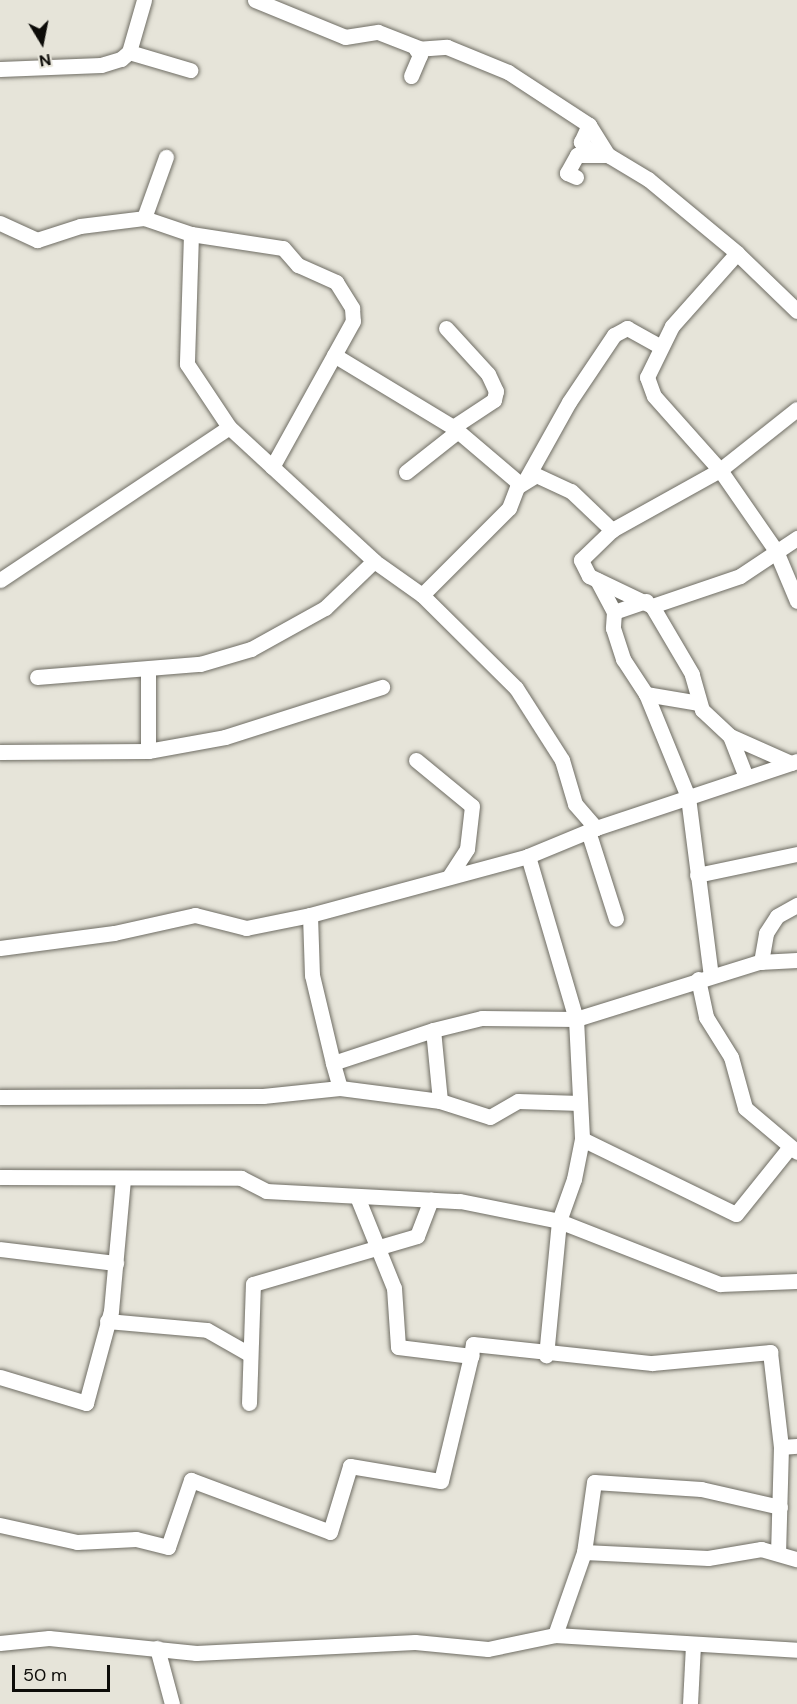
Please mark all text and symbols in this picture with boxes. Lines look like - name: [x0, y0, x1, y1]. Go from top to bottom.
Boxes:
- north arrow: [12, 12, 72, 72]
- text: N: [38, 49, 53, 72]
- scale bar: [15, 1653, 112, 1691]
- text: 50 m: [23, 1663, 67, 1687]

